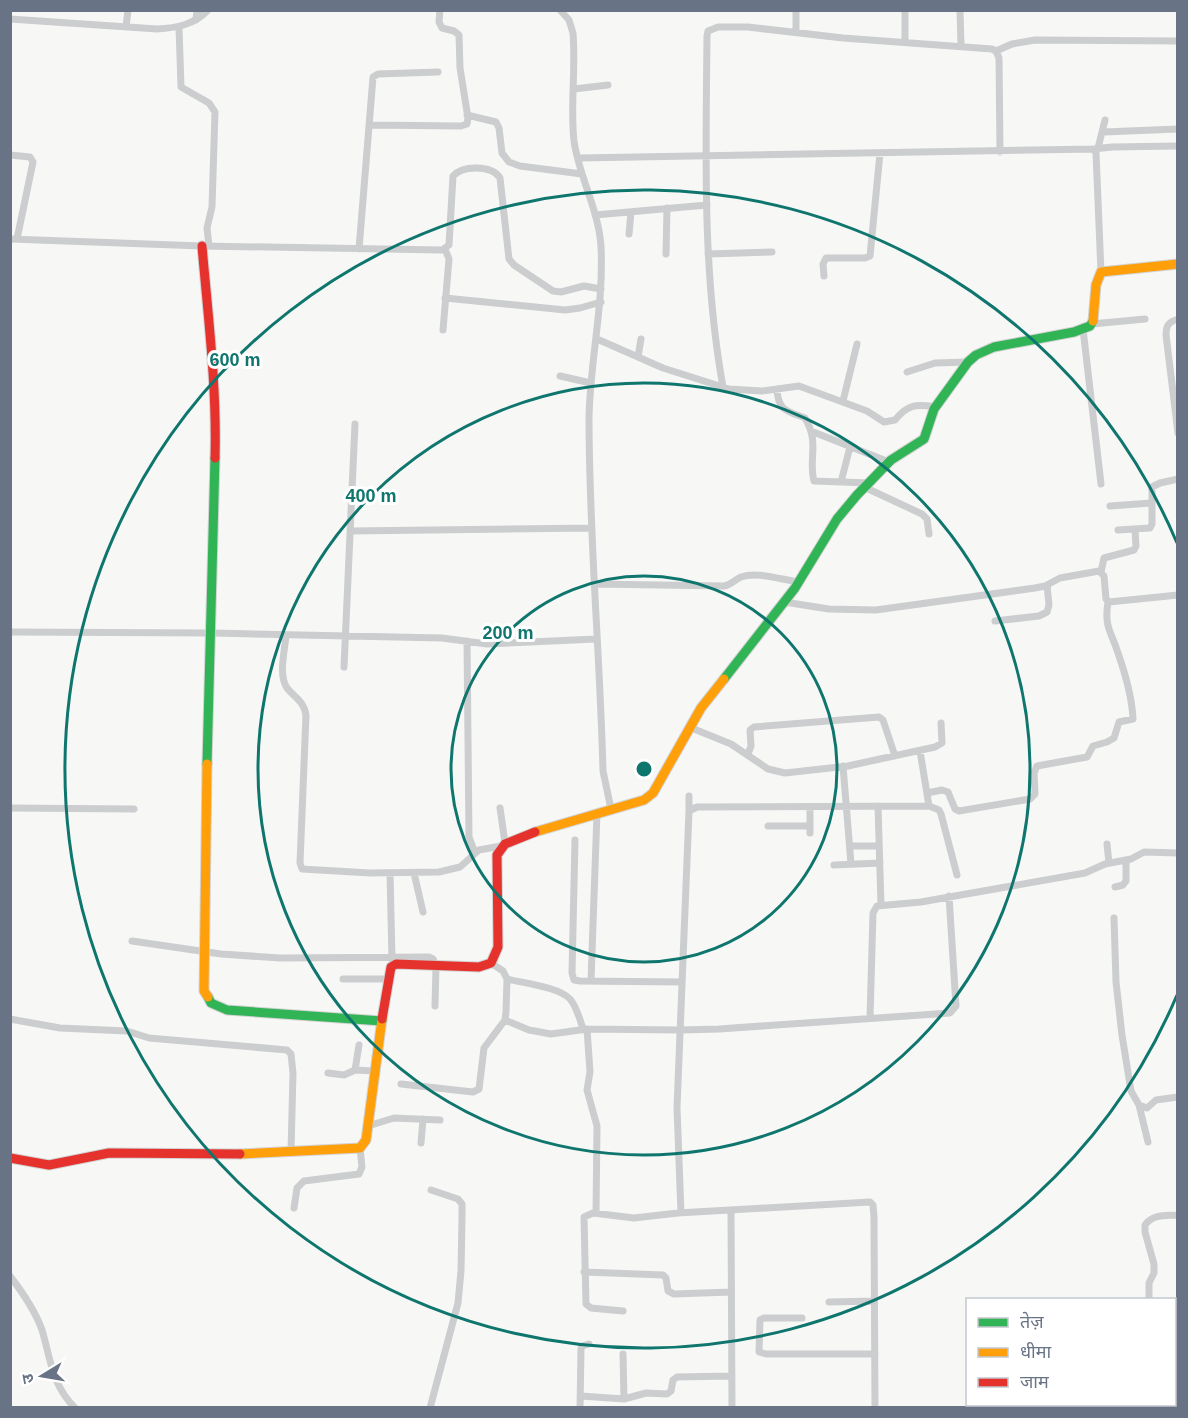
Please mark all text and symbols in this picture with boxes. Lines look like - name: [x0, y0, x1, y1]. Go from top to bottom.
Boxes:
- text: 600 m: [209, 350, 261, 370]
- text: 400 m: [345, 486, 397, 506]
- text: 200 m: [482, 623, 534, 643]
- centre of rings: [634, 759, 654, 779]
- legend: [966, 1298, 1176, 1406]
- text: तेज़: [1020, 1311, 1044, 1332]
- text: धीमा: [1020, 1342, 1051, 1362]
- north arrow: [12, 1346, 72, 1406]
- text: उ: [18, 1372, 37, 1385]
- text: जाम: [1020, 1372, 1050, 1392]

